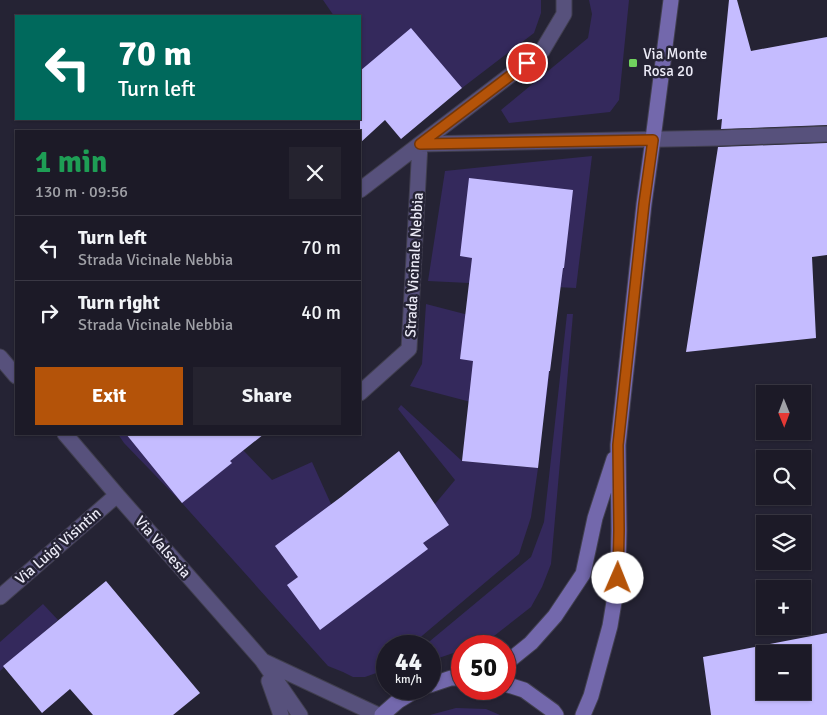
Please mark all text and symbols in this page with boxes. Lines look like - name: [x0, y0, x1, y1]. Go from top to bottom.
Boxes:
- text: 70 m: [118, 32, 192, 75]
- icon: left: [35, 35, 100, 100]
- pin: [506, 42, 548, 84]
- place label: Via Monte Rosa 20: [643, 45, 707, 80]
- icon: arrive: [513, 49, 541, 77]
- marker: Via Monte Rosa 20: [627, 57, 639, 69]
- text: Turn left: [118, 75, 196, 102]
- text: 1 min: [35, 144, 107, 181]
- button: close: [289, 147, 341, 199]
- text: 130 m · 09:56: [35, 182, 128, 202]
- street label: Strada Vicinale Nebbia: [401, 192, 427, 338]
- text: Turn left: [78, 226, 147, 250]
- icon: left: [35, 234, 63, 262]
- text: 70 m: [301, 236, 341, 260]
- text: Strada Vicinale Nebbia: [78, 250, 233, 270]
- text: Turn right: [78, 291, 160, 315]
- icon: right: [35, 299, 63, 327]
- text: 40 m: [301, 301, 341, 325]
- text: Strada Vicinale Nebbia: [78, 315, 233, 335]
- button: Exit: [35, 367, 183, 425]
- button: Share: [193, 367, 341, 425]
- north arrow: [756, 385, 811, 440]
- map controls: [756, 385, 811, 700]
- button: search: [756, 450, 811, 505]
- street label: Via Luigi Visintin: [11, 504, 105, 588]
- street label: Via Valsesia: [131, 512, 195, 582]
- button: layers: [756, 515, 811, 570]
- position arrow: [591, 551, 643, 603]
- button: +: [756, 580, 811, 635]
- speed limit sign: 50: [451, 635, 516, 700]
- button: −: [756, 645, 811, 700]
- text: 44: [395, 646, 422, 677]
- text: km/h: [395, 672, 422, 687]

